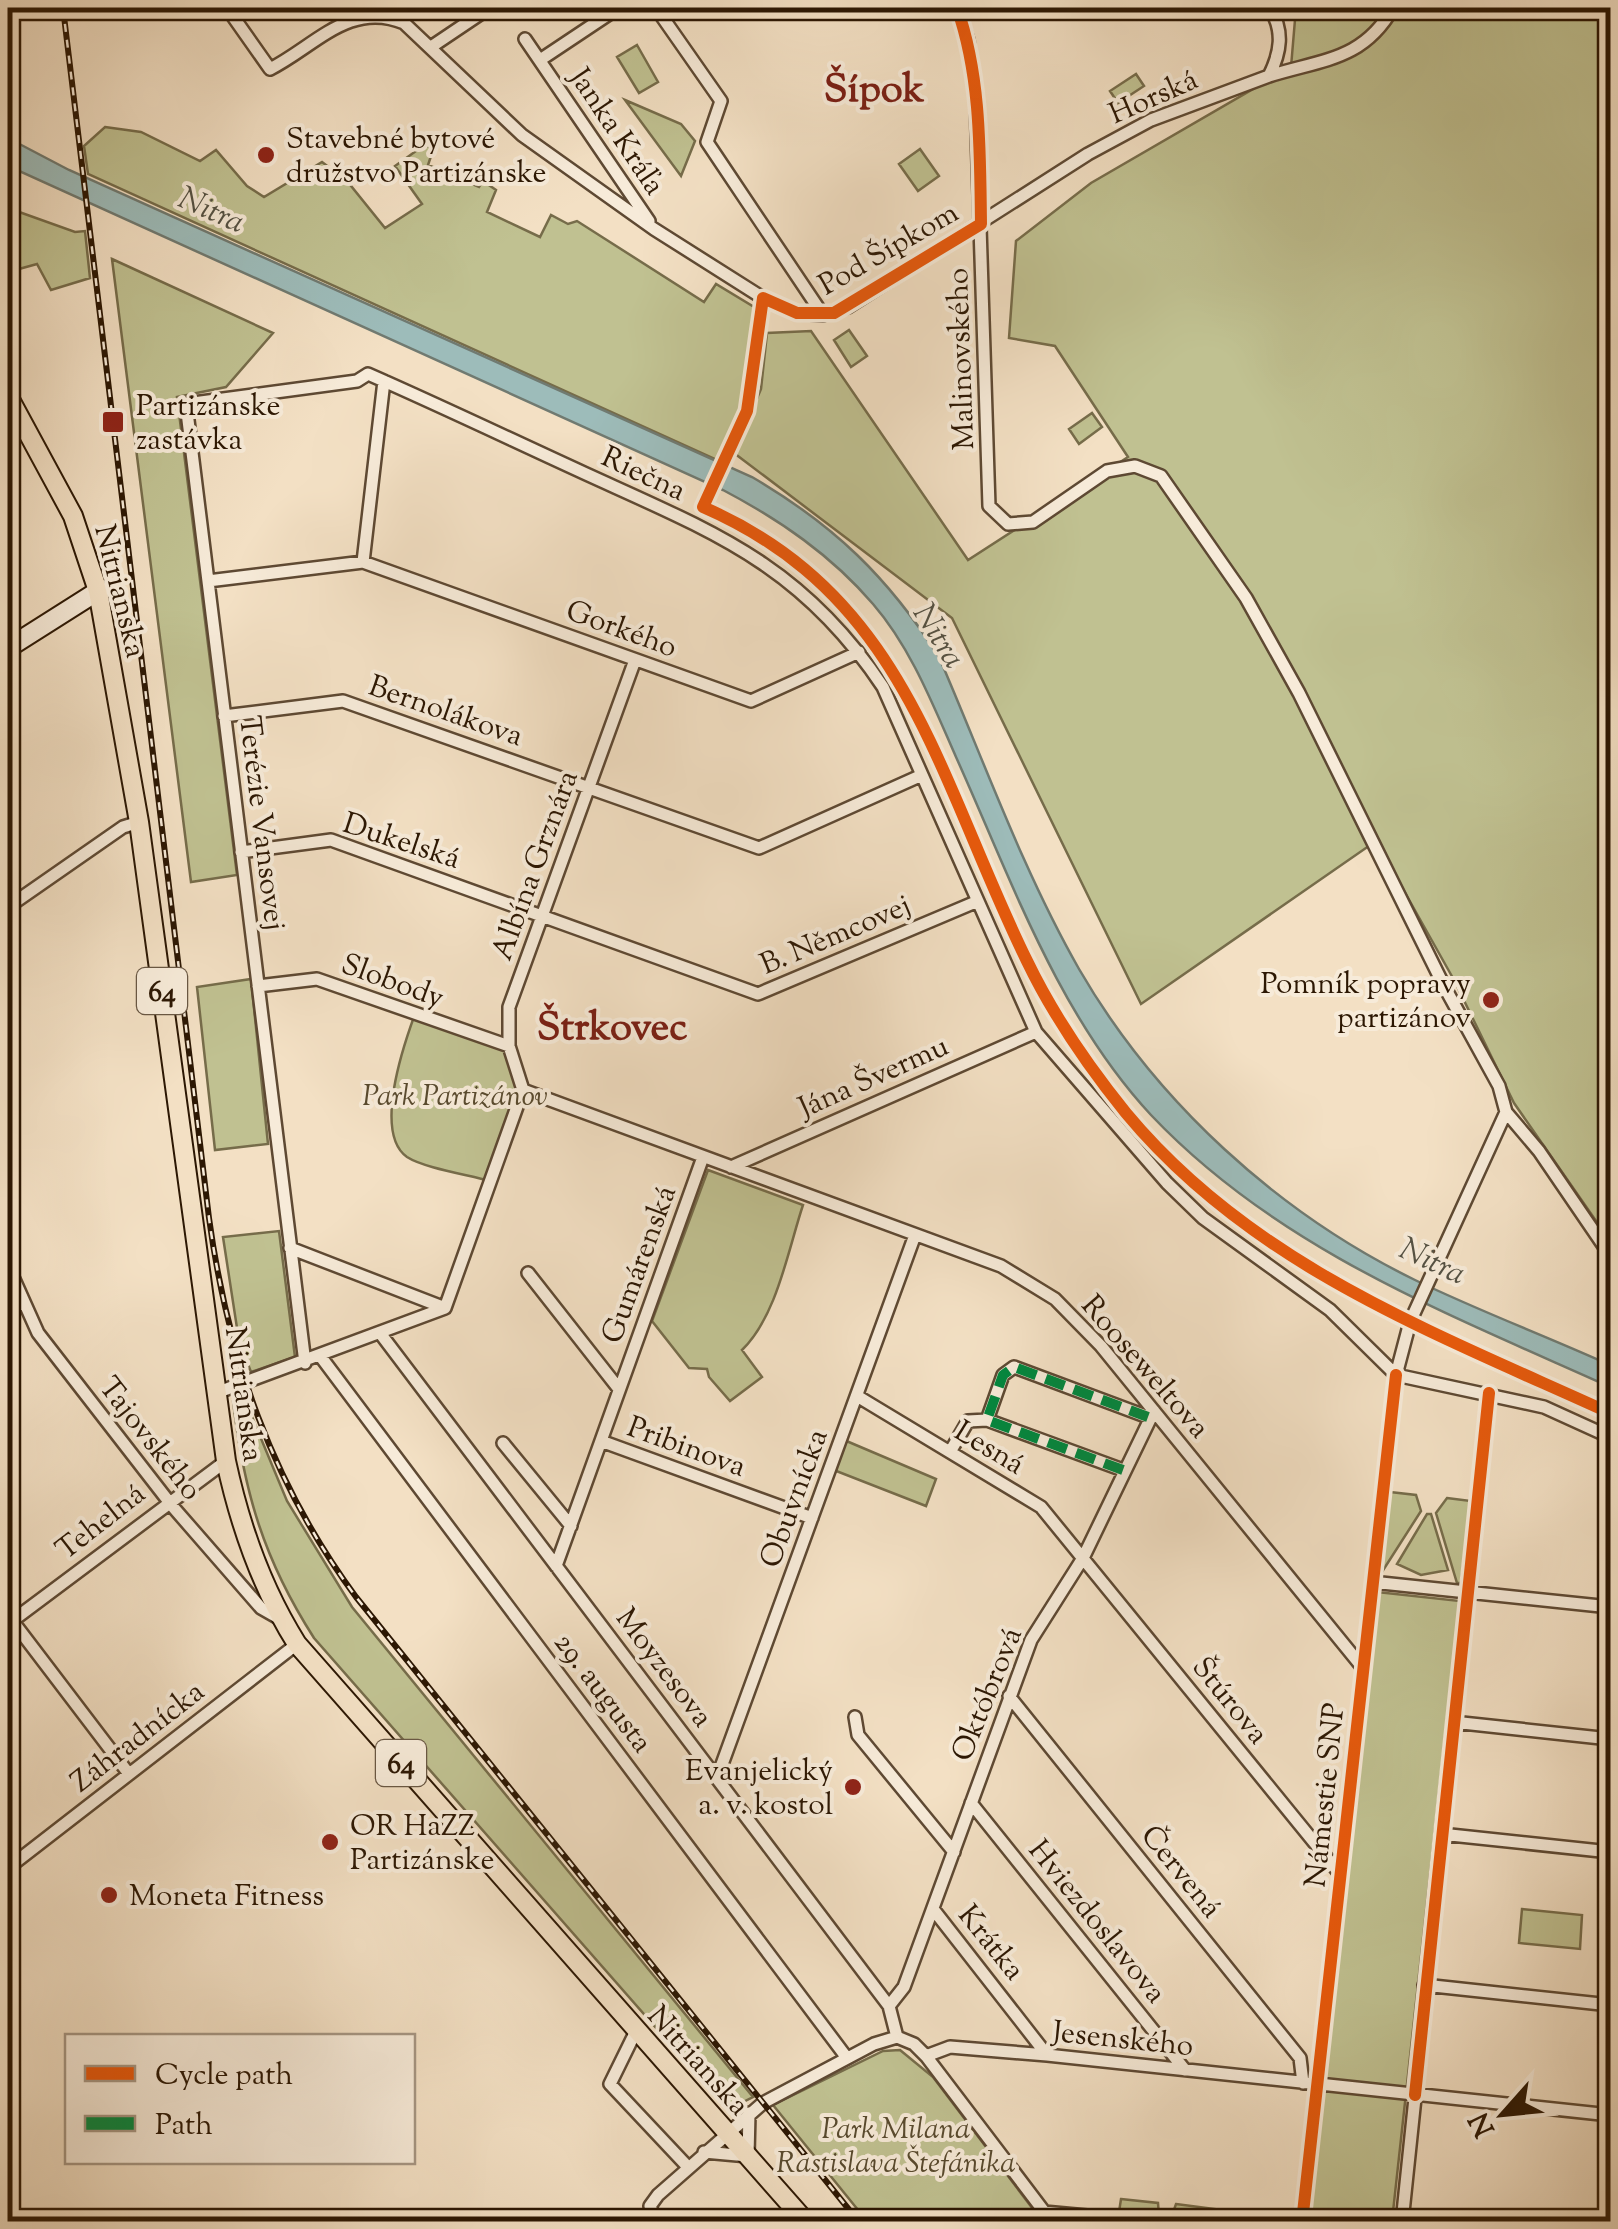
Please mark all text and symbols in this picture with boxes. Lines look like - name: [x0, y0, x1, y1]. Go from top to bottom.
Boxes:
- street label: Janka Kráľa: [556, 59, 674, 205]
- street label: Horská: [1103, 60, 1206, 137]
- district label: Šípok: [824, 63, 925, 120]
- place label: Stavebné bytové družstvo Partizánske: [286, 119, 547, 196]
- marker: Stavebné bytové družstvo Partizánske: [255, 144, 277, 166]
- water label: Nitra: [170, 177, 251, 247]
- street label: Pod Šípkom: [811, 193, 967, 308]
- street label: Malinovského: [938, 267, 987, 451]
- place label: Partizánske zastávka: [136, 386, 280, 463]
- marker: Partizánske zastávka: [100, 409, 126, 435]
- street label: Riečna: [594, 437, 693, 514]
- street label: Nitrianska: [81, 521, 156, 663]
- street label: Gorkého: [560, 590, 683, 670]
- water label: Nitra: [900, 595, 975, 678]
- street label: Bernolákova: [362, 666, 528, 759]
- street label: Terézie Vansovej: [226, 713, 295, 933]
- street label: Albína Grznára: [482, 765, 591, 967]
- street label: Dukelská: [337, 803, 466, 882]
- street label: B. Němcovej: [754, 885, 918, 987]
- street label: Slobody: [335, 944, 450, 1021]
- place label: Pomník popravy partizánov: [1260, 964, 1471, 1041]
- road number: 64: [137, 968, 187, 1014]
- marker: Pomník popravy partizánov: [1480, 989, 1502, 1011]
- district label: Štrkovec: [537, 1001, 687, 1058]
- street label: Jána Švermu: [790, 1026, 956, 1131]
- park label: Park Partizánov: [362, 1076, 548, 1119]
- street label: Gumárenská: [592, 1180, 689, 1350]
- water label: Nitra: [1391, 1227, 1473, 1298]
- street label: Rooseweltova: [1070, 1287, 1219, 1449]
- street label: Nitrianska: [212, 1324, 273, 1465]
- street label: Tajovského: [87, 1369, 211, 1511]
- street label: Pribinova: [621, 1407, 752, 1490]
- street label: Lesná: [945, 1411, 1032, 1487]
- street label: Obuvnícka: [750, 1423, 840, 1574]
- street label: Tehelná: [48, 1474, 156, 1572]
- street label: Moyzesova: [604, 1600, 722, 1737]
- street label: Októbrová: [942, 1621, 1035, 1768]
- street label: 29. augusta: [542, 1624, 662, 1763]
- street label: Štúrova: [1180, 1649, 1278, 1755]
- street label: Záhradnícka: [63, 1672, 215, 1804]
- street label: Námestie SNP: [1295, 1701, 1358, 1890]
- road number: 64: [376, 1740, 426, 1786]
- place label: Evanjelický a. v. kostol: [685, 1751, 833, 1828]
- marker: Evanjelický a. v. kostol: [842, 1776, 864, 1798]
- place label: OR HaZZ Partizánske: [350, 1806, 494, 1883]
- street label: Červená: [1129, 1817, 1231, 1929]
- marker: OR HaZZ Partizánske: [319, 1831, 341, 1853]
- street label: Hviezdoslavova: [1017, 1831, 1176, 2014]
- place label: Moneta Fitness: [129, 1876, 324, 1919]
- marker: Moneta Fitness: [98, 1884, 120, 1906]
- street label: Krátka: [946, 1896, 1034, 1991]
- street label: Nitrianska: [636, 1997, 759, 2127]
- street label: Jesenského: [1048, 2012, 1195, 2069]
- legend: [65, 2034, 415, 2164]
- text: Cycle path: [155, 2055, 293, 2098]
- north arrow: [1453, 2064, 1553, 2164]
- text: Path: [155, 2105, 213, 2148]
- text: N: [1461, 2105, 1506, 2143]
- park label: Park Milana Rastislava Štefánika: [776, 2109, 1016, 2186]

